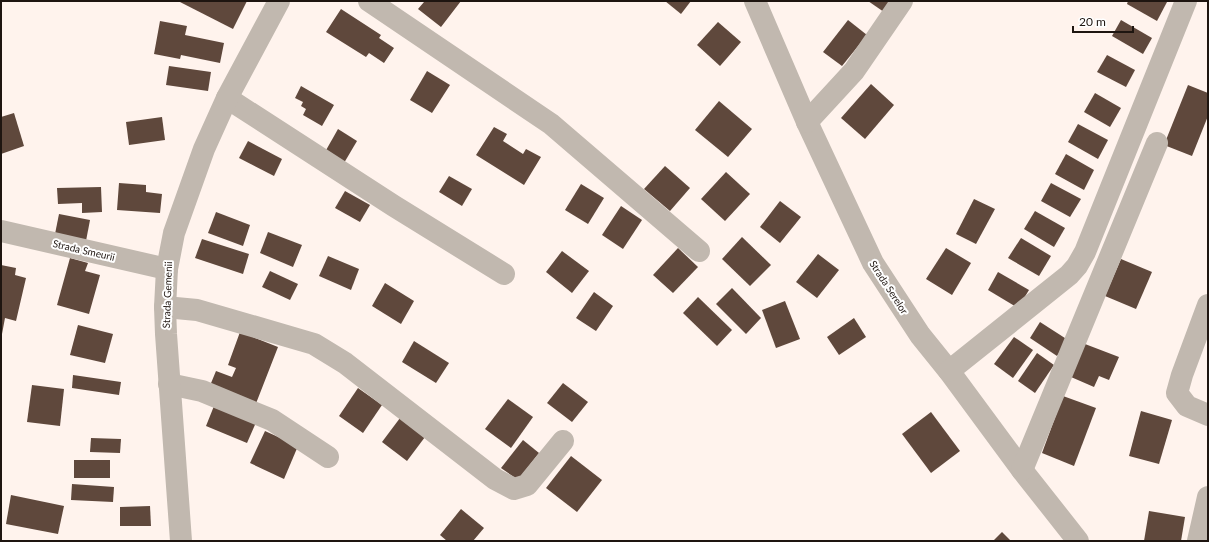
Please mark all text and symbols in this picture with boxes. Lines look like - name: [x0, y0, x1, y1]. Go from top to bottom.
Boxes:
- scale bar: [1073, 8, 1133, 34]
- text: 20 m: [1079, 14, 1106, 29]
- street label: Strada Smeurii: [52, 237, 116, 263]
- street label: Strada Serelor: [867, 258, 911, 316]
- street label: Strada Gemenii: [160, 261, 174, 329]

